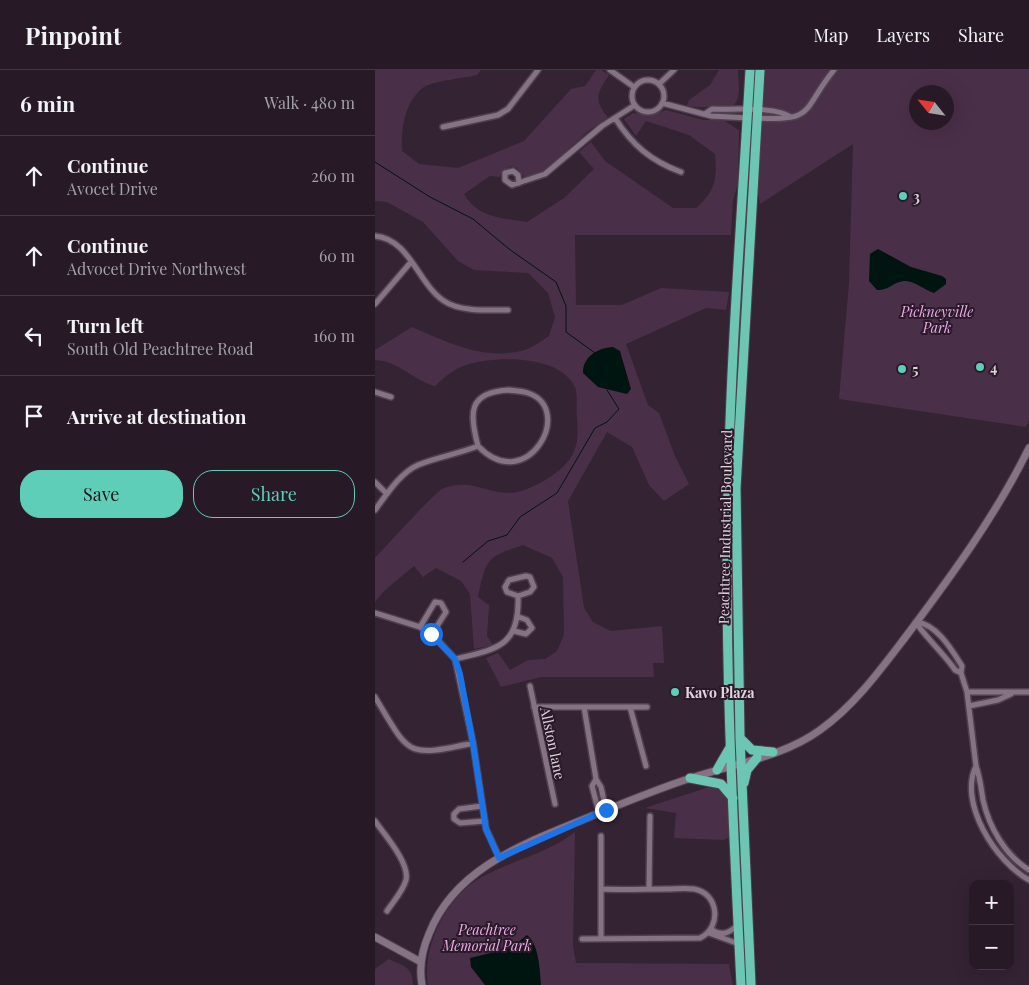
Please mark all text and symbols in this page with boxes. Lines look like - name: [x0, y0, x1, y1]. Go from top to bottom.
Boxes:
- text: Pinpoint: [25, 19, 121, 51]
- text: Map: [813, 23, 848, 47]
- text: Layers: [876, 23, 930, 47]
- text: Share: [958, 23, 1004, 47]
- north arrow: [909, 85, 954, 130]
- text: 6 min: [20, 89, 75, 117]
- text: Walk · 480 m: [264, 92, 355, 113]
- text: Continue: [67, 152, 148, 178]
- icon: ahead: [20, 162, 48, 190]
- text: 260 m: [311, 165, 355, 186]
- text: Avocet Drive: [67, 178, 158, 199]
- place label: 3: [913, 187, 920, 206]
- marker: 3: [897, 190, 909, 202]
- text: Continue: [67, 232, 148, 258]
- icon: ahead: [20, 242, 48, 270]
- text: 60 m: [319, 245, 355, 266]
- text: Advocet Drive Northwest: [67, 258, 246, 279]
- park label: Pickneyville Park: [900, 302, 973, 337]
- text: Turn left: [67, 312, 144, 338]
- icon: left: [20, 322, 48, 350]
- text: 160 m: [313, 325, 355, 346]
- text: South Old Peachtree Road: [67, 338, 254, 359]
- place label: 4: [990, 358, 997, 377]
- place label: 5: [912, 360, 918, 379]
- marker: 4: [974, 361, 986, 373]
- marker: 5: [896, 363, 908, 375]
- icon: arrive: [20, 402, 48, 430]
- text: Arrive at destination: [67, 403, 247, 429]
- street label: Peachtree Industrial Boulevard: [714, 430, 736, 624]
- button: Save: [20, 470, 183, 518]
- button: Share: [193, 470, 355, 518]
- route start: [420, 623, 443, 646]
- place label: Kavo Plaza: [685, 683, 755, 702]
- marker: Kavo Plaza: [669, 686, 681, 698]
- street label: Allston lane: [536, 704, 570, 781]
- route end: [595, 799, 618, 822]
- map controls: [969, 880, 1014, 970]
- button: +: [969, 880, 1014, 925]
- park label: Peachtree Memorial Park: [442, 920, 531, 955]
- button: −: [969, 925, 1014, 970]

